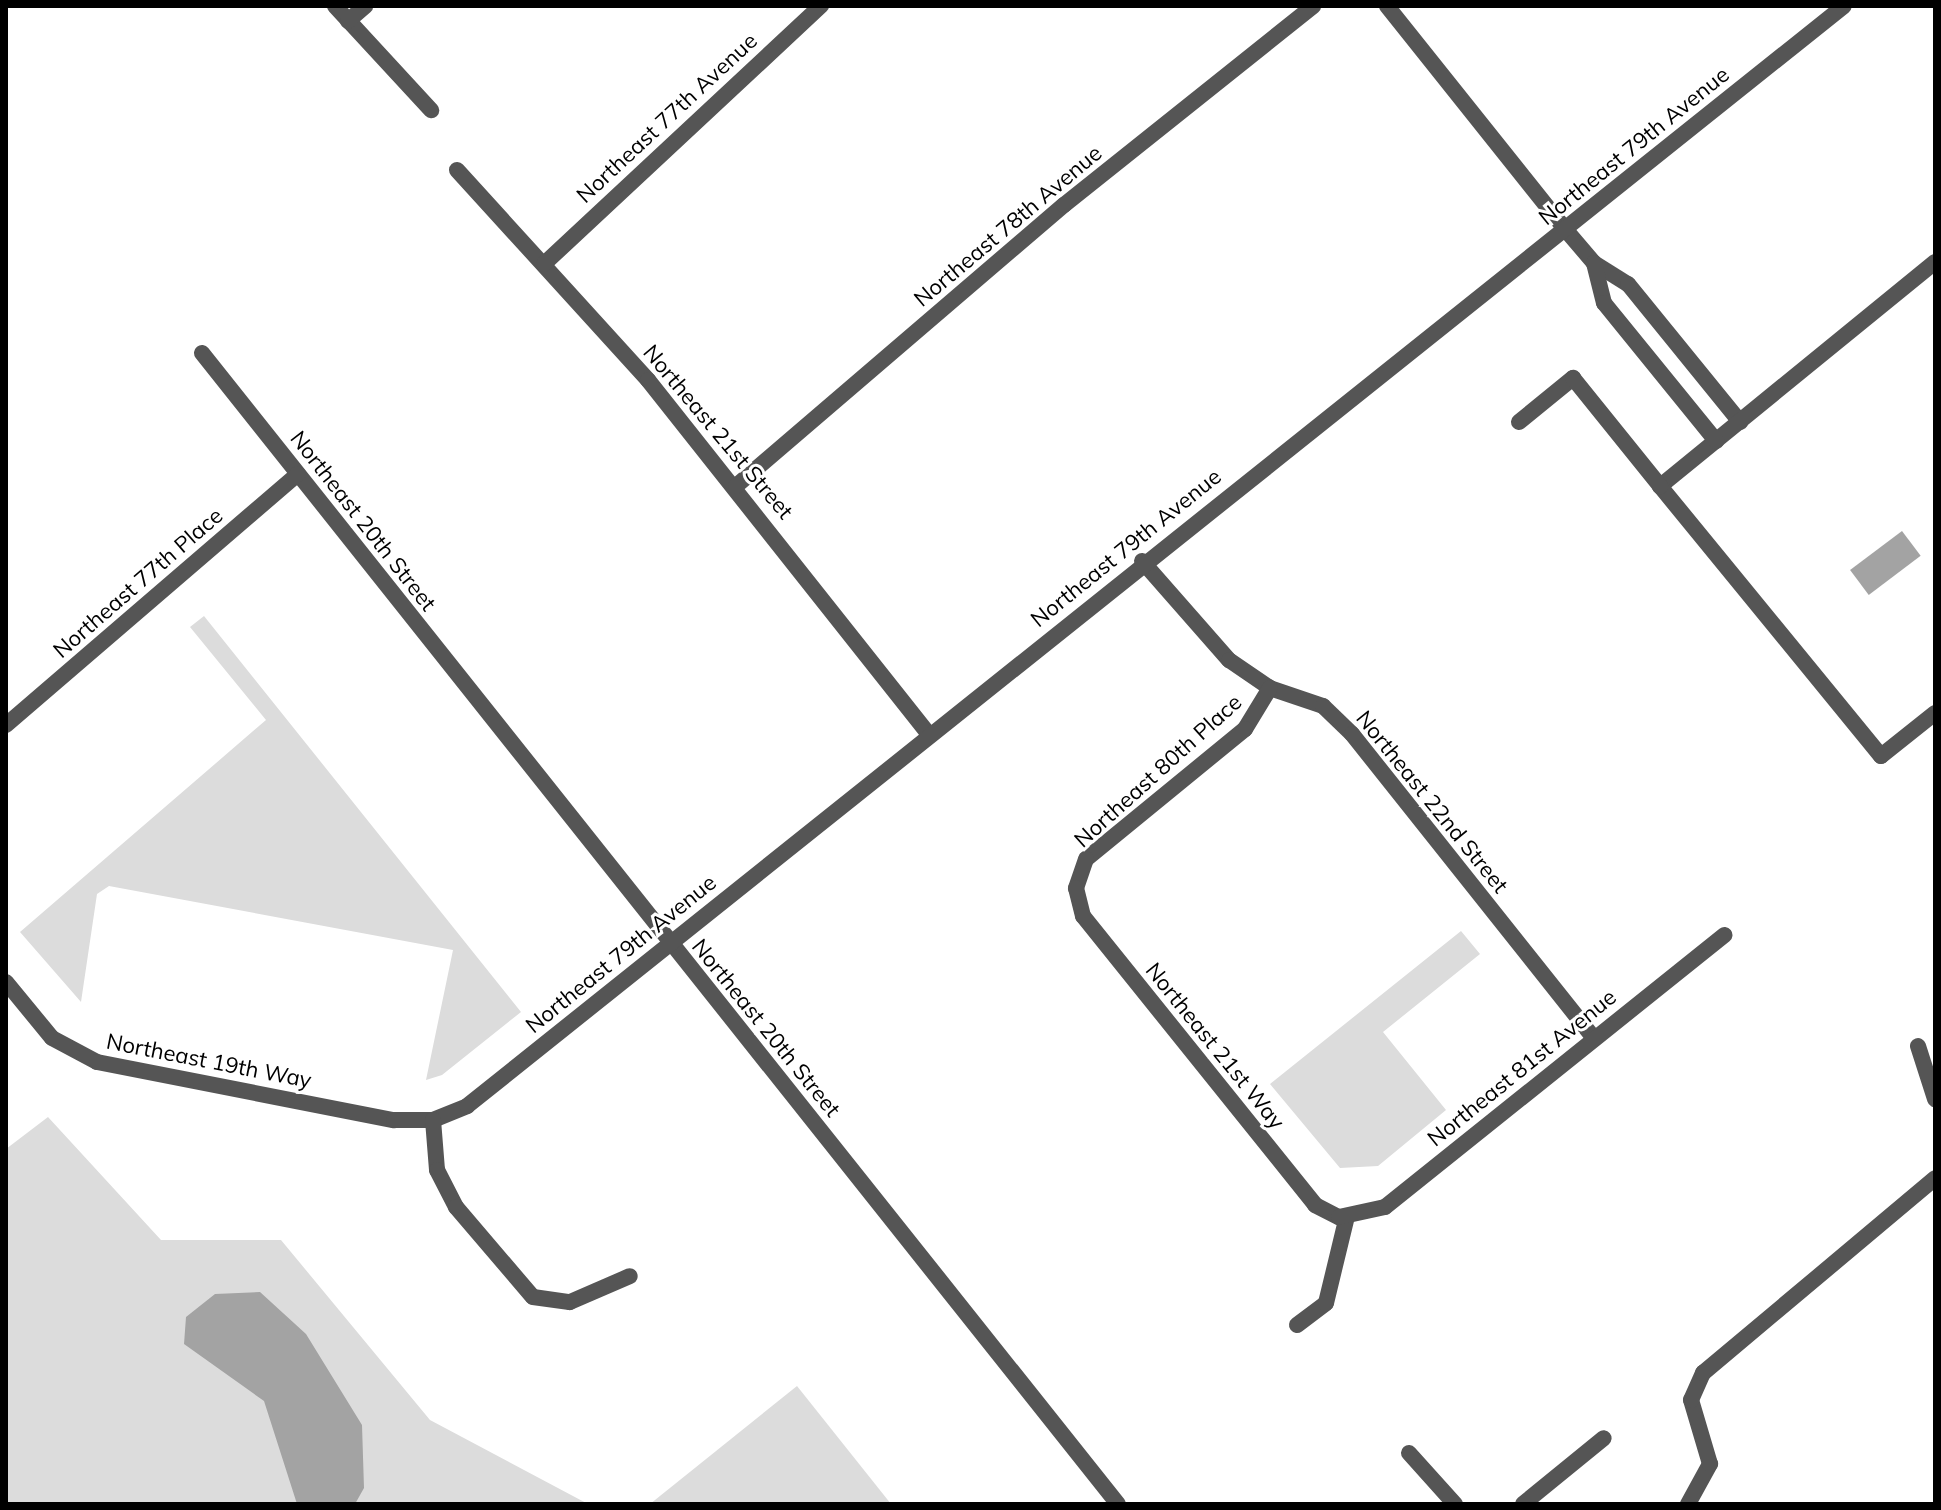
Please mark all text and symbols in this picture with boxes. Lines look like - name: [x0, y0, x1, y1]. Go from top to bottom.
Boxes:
- street label: Northeast 77th Avenue: [571, 28, 763, 208]
- street label: Northeast 79th Avenue: [1534, 61, 1734, 231]
- street label: Northeast 78th Avenue: [909, 140, 1107, 312]
- street label: Northeast 21st Street: [637, 340, 799, 524]
- street label: Northeast 20th Street: [285, 426, 441, 616]
- street label: Northeast 79th Avenue: [1026, 463, 1226, 633]
- street label: Northeast 77th Place: [48, 502, 228, 664]
- street label: Northeast 80th Place: [1069, 689, 1247, 853]
- street label: Northeast 22nd Street: [1350, 706, 1514, 898]
- street label: Northeast 79th Avenue: [521, 869, 721, 1039]
- street label: Northeast 20th Street: [686, 934, 846, 1122]
- street label: Northeast 21st Way: [1140, 958, 1290, 1134]
- street label: Northeast 81st Avenue: [1422, 984, 1622, 1152]
- street label: Northeast 19th Way: [104, 1028, 314, 1094]

